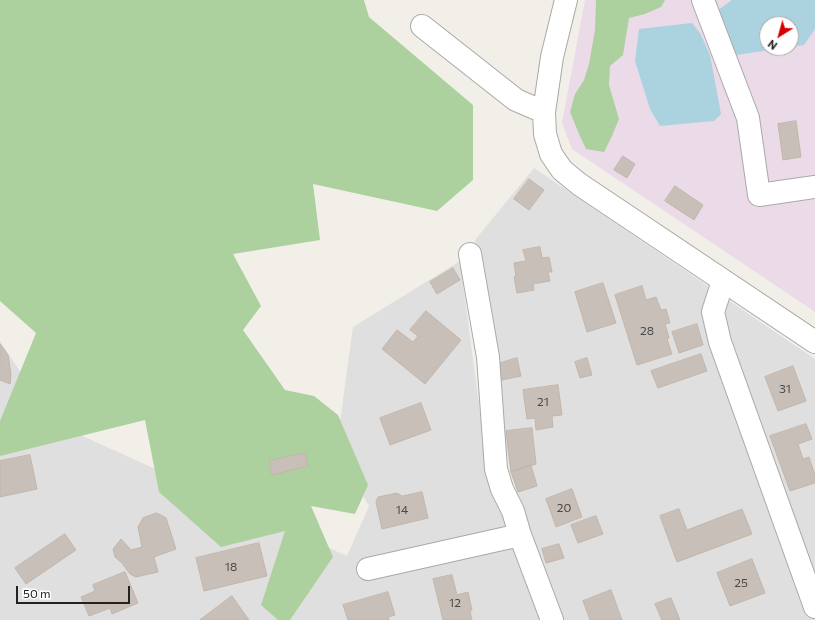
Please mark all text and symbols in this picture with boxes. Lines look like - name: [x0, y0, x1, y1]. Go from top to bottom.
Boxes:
- north arrow: [759, 16, 799, 56]
- text: N: [765, 38, 779, 53]
- house number: 28: [640, 324, 654, 338]
- house number: 31: [779, 382, 791, 396]
- house number: 21: [537, 395, 549, 409]
- house number: 20: [557, 501, 571, 515]
- house number: 14: [396, 503, 408, 517]
- house number: 18: [225, 560, 237, 574]
- house number: 25: [734, 576, 748, 590]
- scale bar: [18, 578, 132, 604]
- text: 50 m: [23, 586, 51, 600]
- house number: 12: [449, 596, 461, 610]

